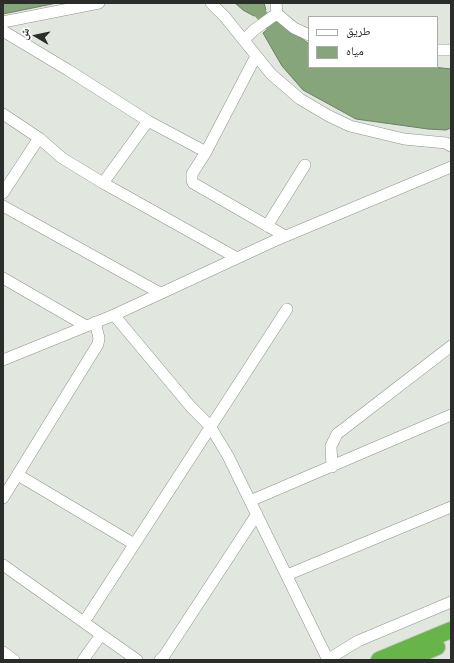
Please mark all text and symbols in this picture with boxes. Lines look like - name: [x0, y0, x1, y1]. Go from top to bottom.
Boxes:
- north arrow: [16, 16, 56, 56]
- legend: [308, 16, 438, 68]
- text: طريق: [346, 22, 371, 39]
- text: ش: [15, 27, 32, 41]
- text: مياه: [346, 42, 364, 59]

